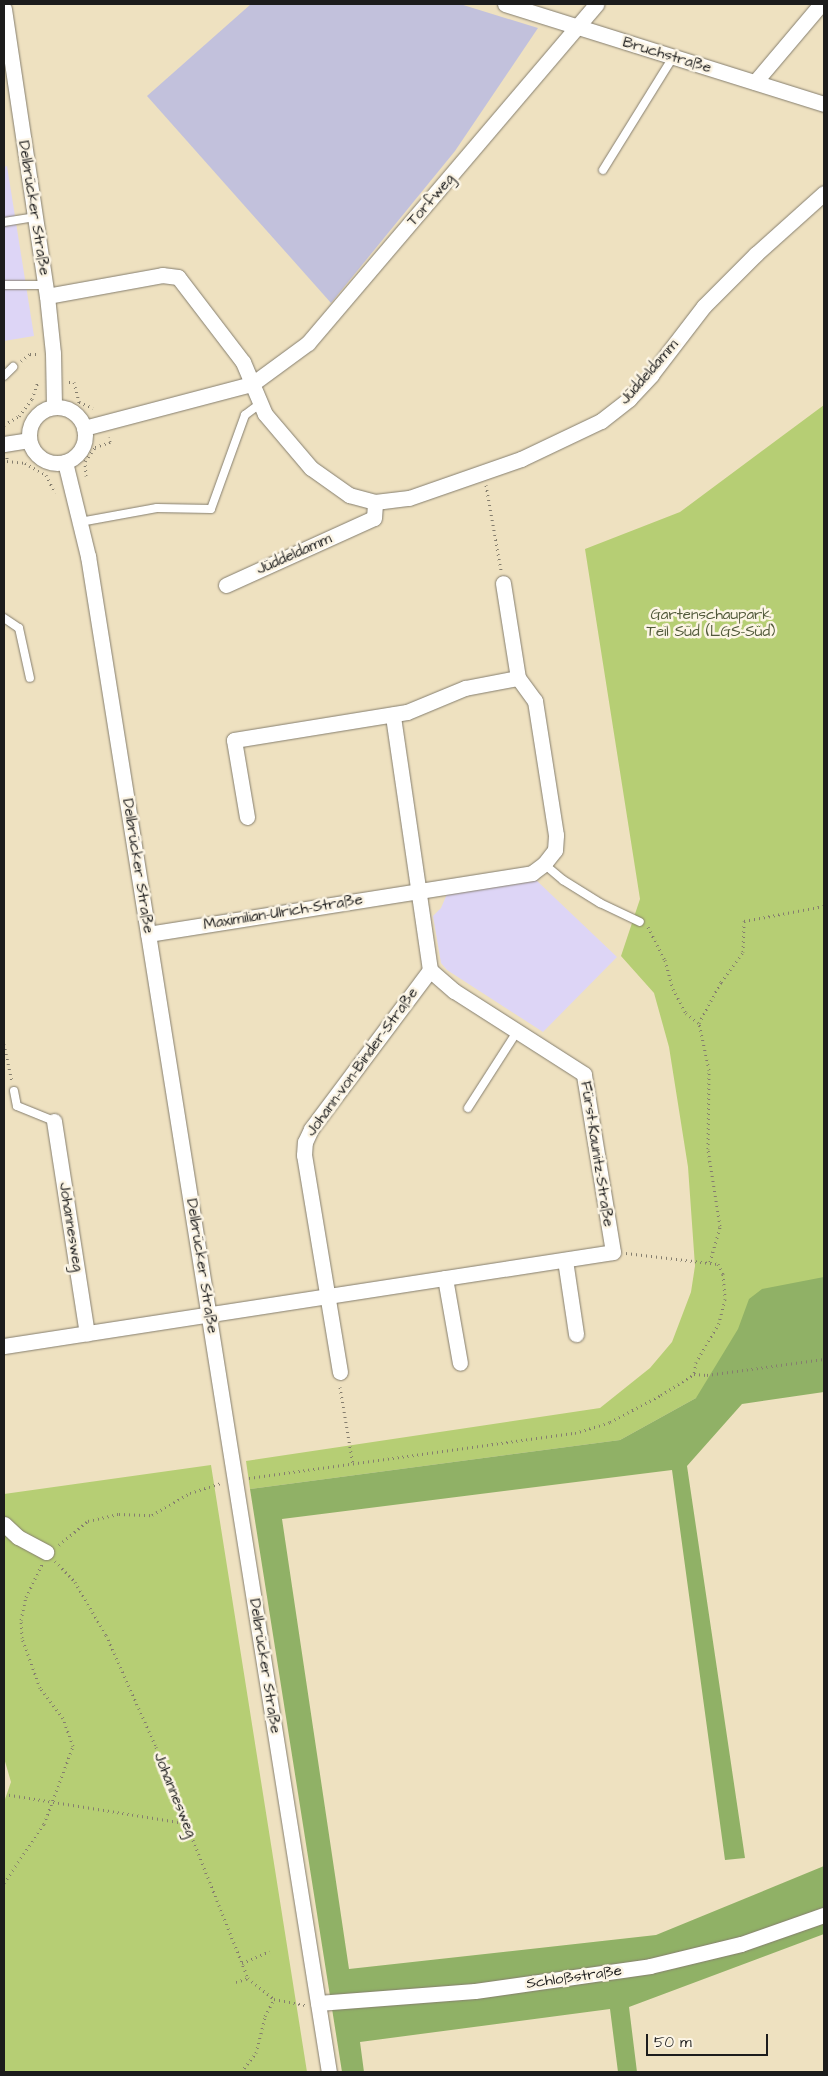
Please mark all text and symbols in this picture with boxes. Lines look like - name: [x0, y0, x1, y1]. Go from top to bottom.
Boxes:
- street label: Bruchstraße: [620, 33, 714, 77]
- street label: Delbrücker Straße: [14, 139, 54, 277]
- street label: Torfweg: [404, 170, 458, 230]
- street label: Jüddeldamm: [616, 336, 682, 408]
- street label: Jüddeldamm: [254, 529, 334, 579]
- park label: Gartenschaupark Teil Süd (LGS-Süd): [647, 605, 775, 640]
- street label: Delbrücker Straße: [118, 797, 158, 935]
- street label: Maximilian-Ulrich-Straße: [202, 891, 364, 933]
- street label: Johann-von-Binder-Straße: [302, 984, 422, 1140]
- street label: Fürst-Kaunitz-Straße: [577, 1080, 617, 1228]
- street label: Johannesweg: [55, 1181, 87, 1273]
- street label: Delbrücker Straße: [182, 1197, 222, 1335]
- street label: Delbrücker Straße: [245, 1597, 285, 1735]
- street label: Johannesweg: [150, 1750, 200, 1840]
- street label: Schloßstraße: [525, 1961, 623, 1993]
- scale bar: [648, 2024, 770, 2056]
- text: 50 m: [654, 2032, 692, 2053]

